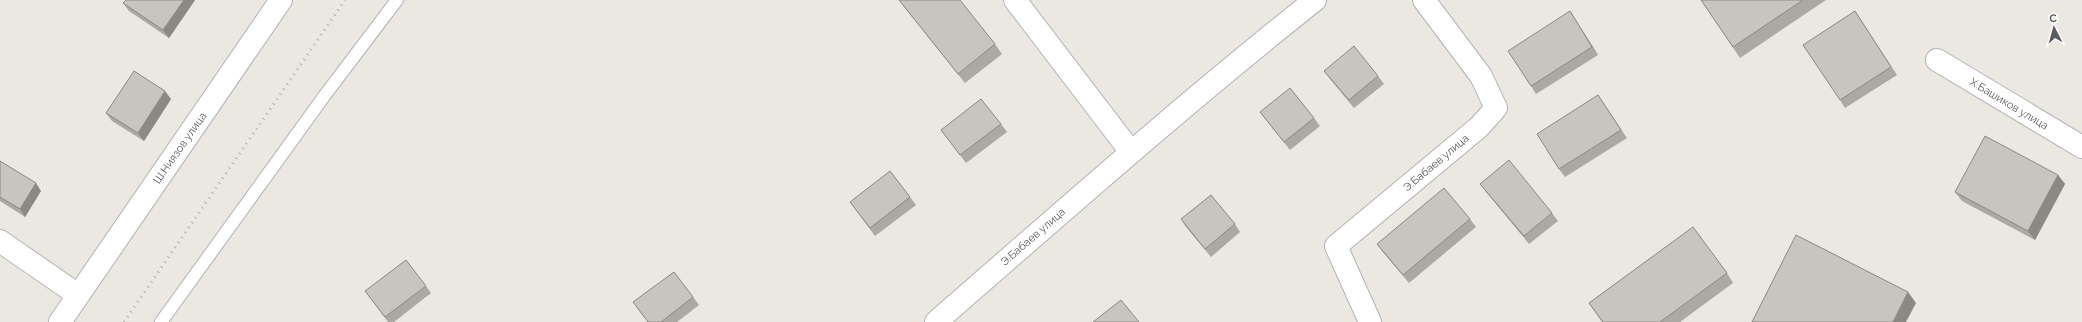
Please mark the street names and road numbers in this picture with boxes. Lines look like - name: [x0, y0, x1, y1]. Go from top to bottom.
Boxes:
- street label: Х.Башиков улица: [1968, 76, 2050, 132]
- street label: Ш.Ниязов улица: [151, 110, 209, 186]
- street label: Э.Бабаев улица: [1401, 132, 1471, 194]
- street label: Э.Бабаев улица: [998, 205, 1068, 269]

